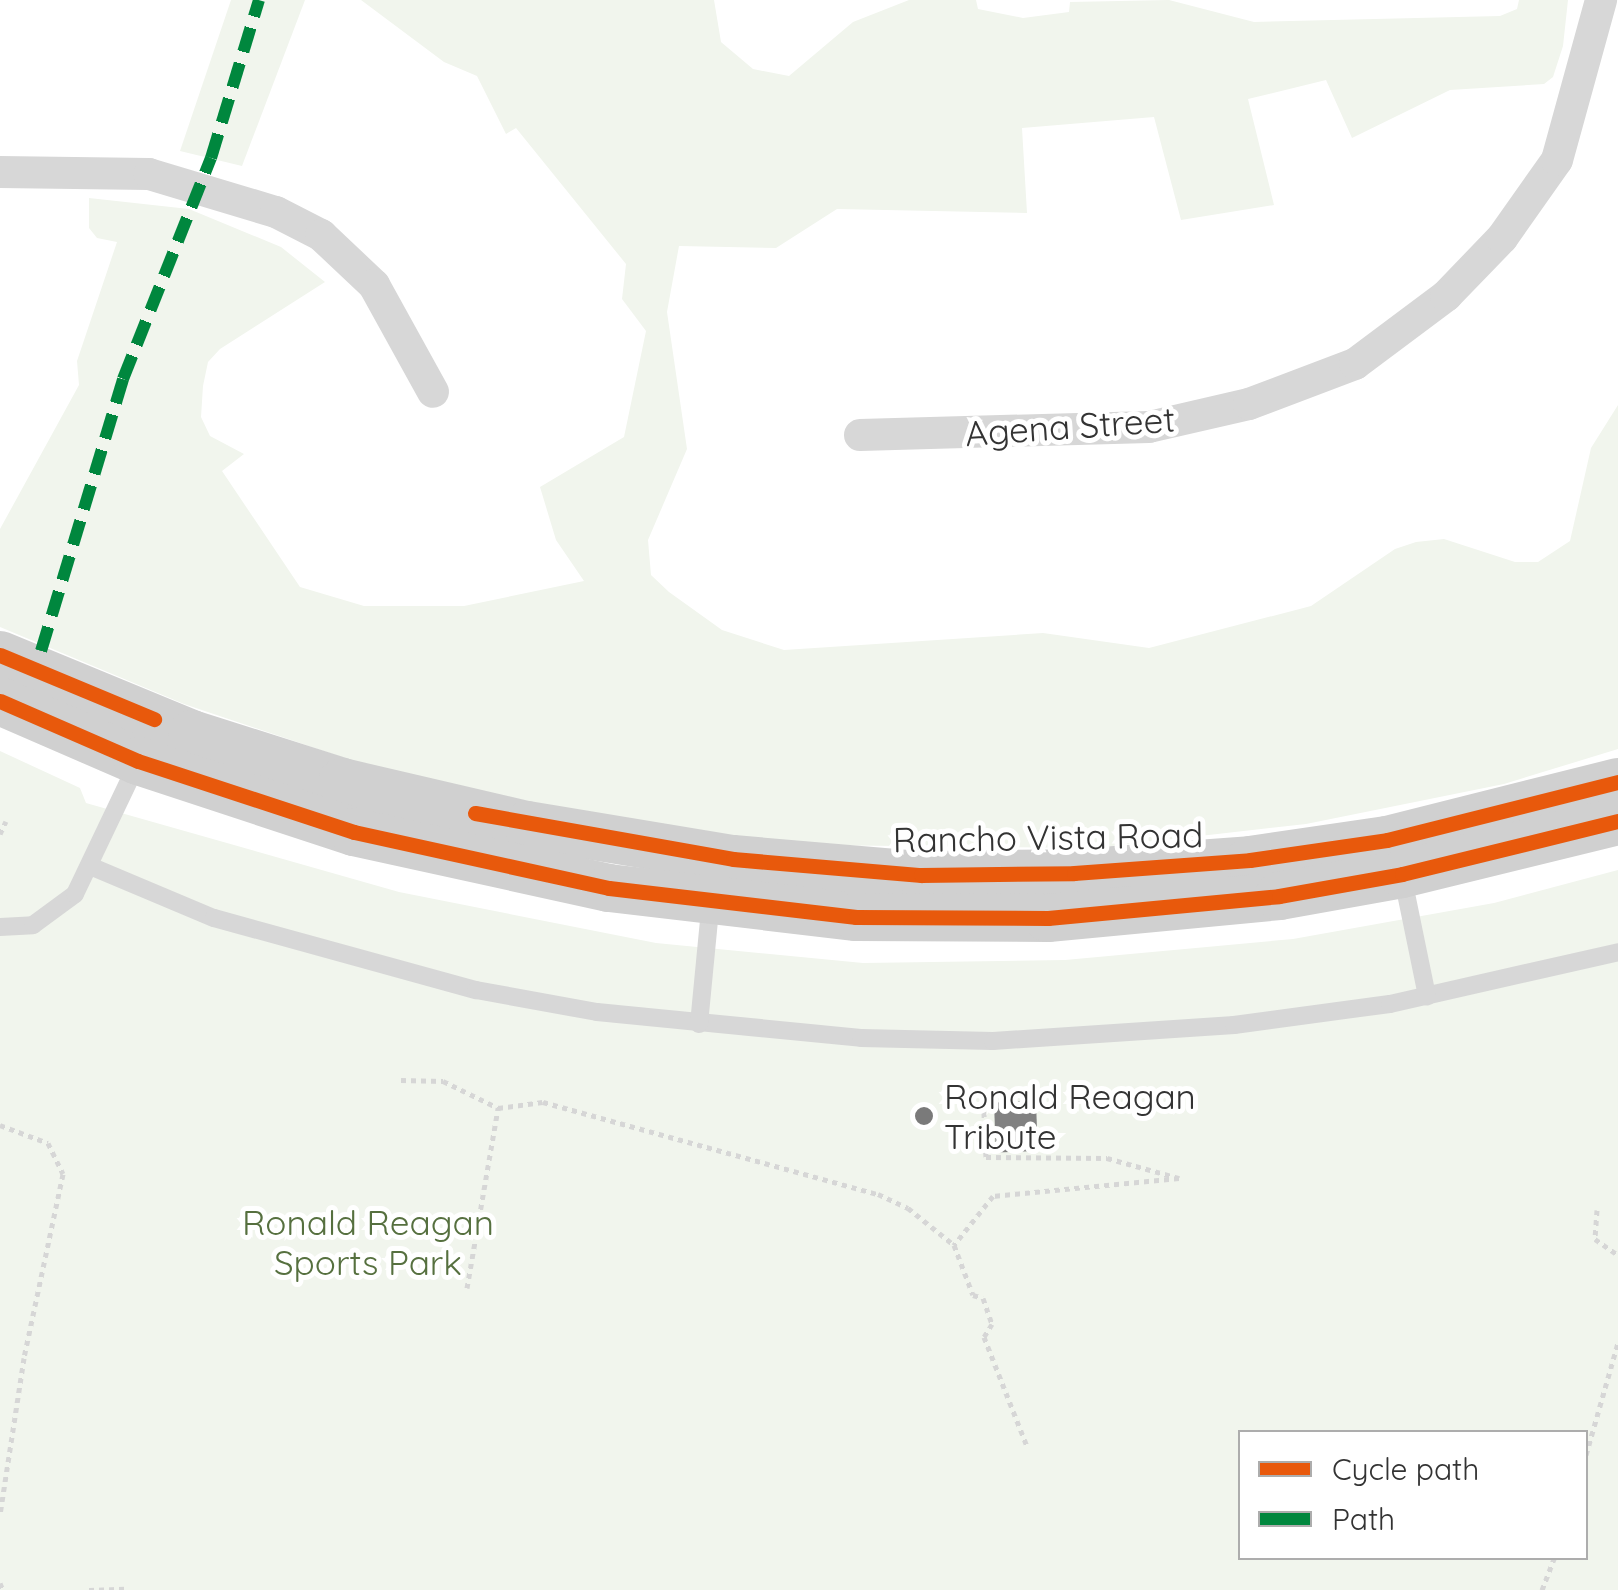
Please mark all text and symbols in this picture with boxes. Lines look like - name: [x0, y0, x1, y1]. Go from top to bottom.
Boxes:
- street label: Agena Street: [964, 398, 1176, 454]
- street label: Rancho Vista Road: [892, 813, 1204, 861]
- place label: Ronald Reagan Tribute: [944, 1075, 1196, 1157]
- marker: Ronald Reagan Tribute: [913, 1105, 935, 1127]
- park label: Ronald Reagan Sports Park: [242, 1201, 494, 1283]
- legend: [1238, 1430, 1588, 1560]
- text: Cycle path: [1332, 1450, 1479, 1488]
- text: Path: [1332, 1500, 1395, 1538]

